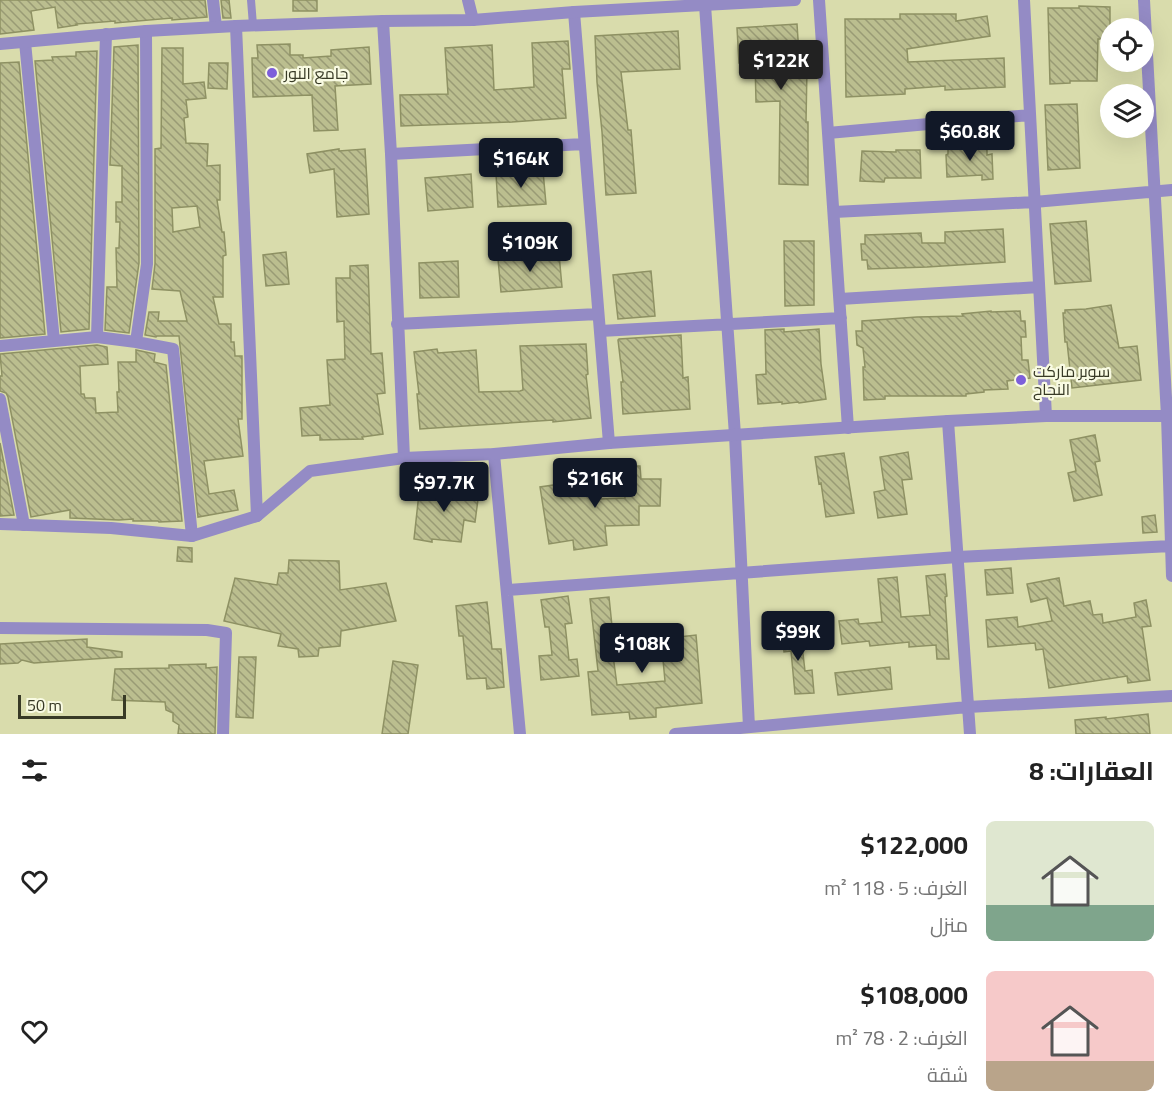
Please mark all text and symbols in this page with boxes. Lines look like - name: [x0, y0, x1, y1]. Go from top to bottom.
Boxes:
- map controls: [1100, 18, 1154, 138]
- button: locate: [1100, 18, 1154, 72]
- pin: $122K: [739, 40, 823, 91]
- text: $122K: [753, 41, 809, 78]
- place label: جامع النور: [283, 58, 348, 88]
- marker: جامع النور: [265, 66, 279, 80]
- button: layers: [1100, 84, 1154, 138]
- pin: $60.8K: [921, 111, 1019, 162]
- text: $60.8K: [939, 112, 1001, 149]
- pin: $164K: [479, 138, 563, 189]
- text: $164K: [493, 139, 549, 176]
- pin: $109K: [488, 222, 572, 273]
- text: $109K: [502, 223, 558, 260]
- place label: سوبر ماركت النجاح: [1033, 356, 1110, 404]
- marker: سوبر ماركت النجاح: [1014, 373, 1028, 387]
- pin: $216K: [553, 458, 637, 509]
- text: $216K: [567, 459, 623, 496]
- pin: $97.7K: [395, 462, 493, 513]
- text: $97.7K: [413, 463, 475, 500]
- pin: $99K: [762, 611, 834, 662]
- text: $99K: [775, 612, 821, 649]
- pin: $108K: [600, 623, 684, 674]
- text: $108K: [614, 624, 670, 661]
- text: 50 m: [27, 690, 62, 720]
- scale bar: [18, 692, 126, 720]
- text: العقارات: 8: [1029, 746, 1154, 795]
- icon: filters: [18, 754, 51, 787]
- text: $122,000: [860, 820, 968, 869]
- icon: home: [1034, 845, 1106, 917]
- icon: heart: [18, 865, 51, 898]
- text: الغرف: 5 · 118 m²: [824, 869, 968, 906]
- text: منزل: [930, 906, 968, 943]
- text: $108,000: [860, 970, 968, 1019]
- icon: home: [1034, 995, 1106, 1067]
- icon: heart: [18, 1015, 51, 1048]
- text: الغرف: 2 · 78 m²: [835, 1019, 968, 1056]
- text: شقة: [927, 1056, 968, 1093]

